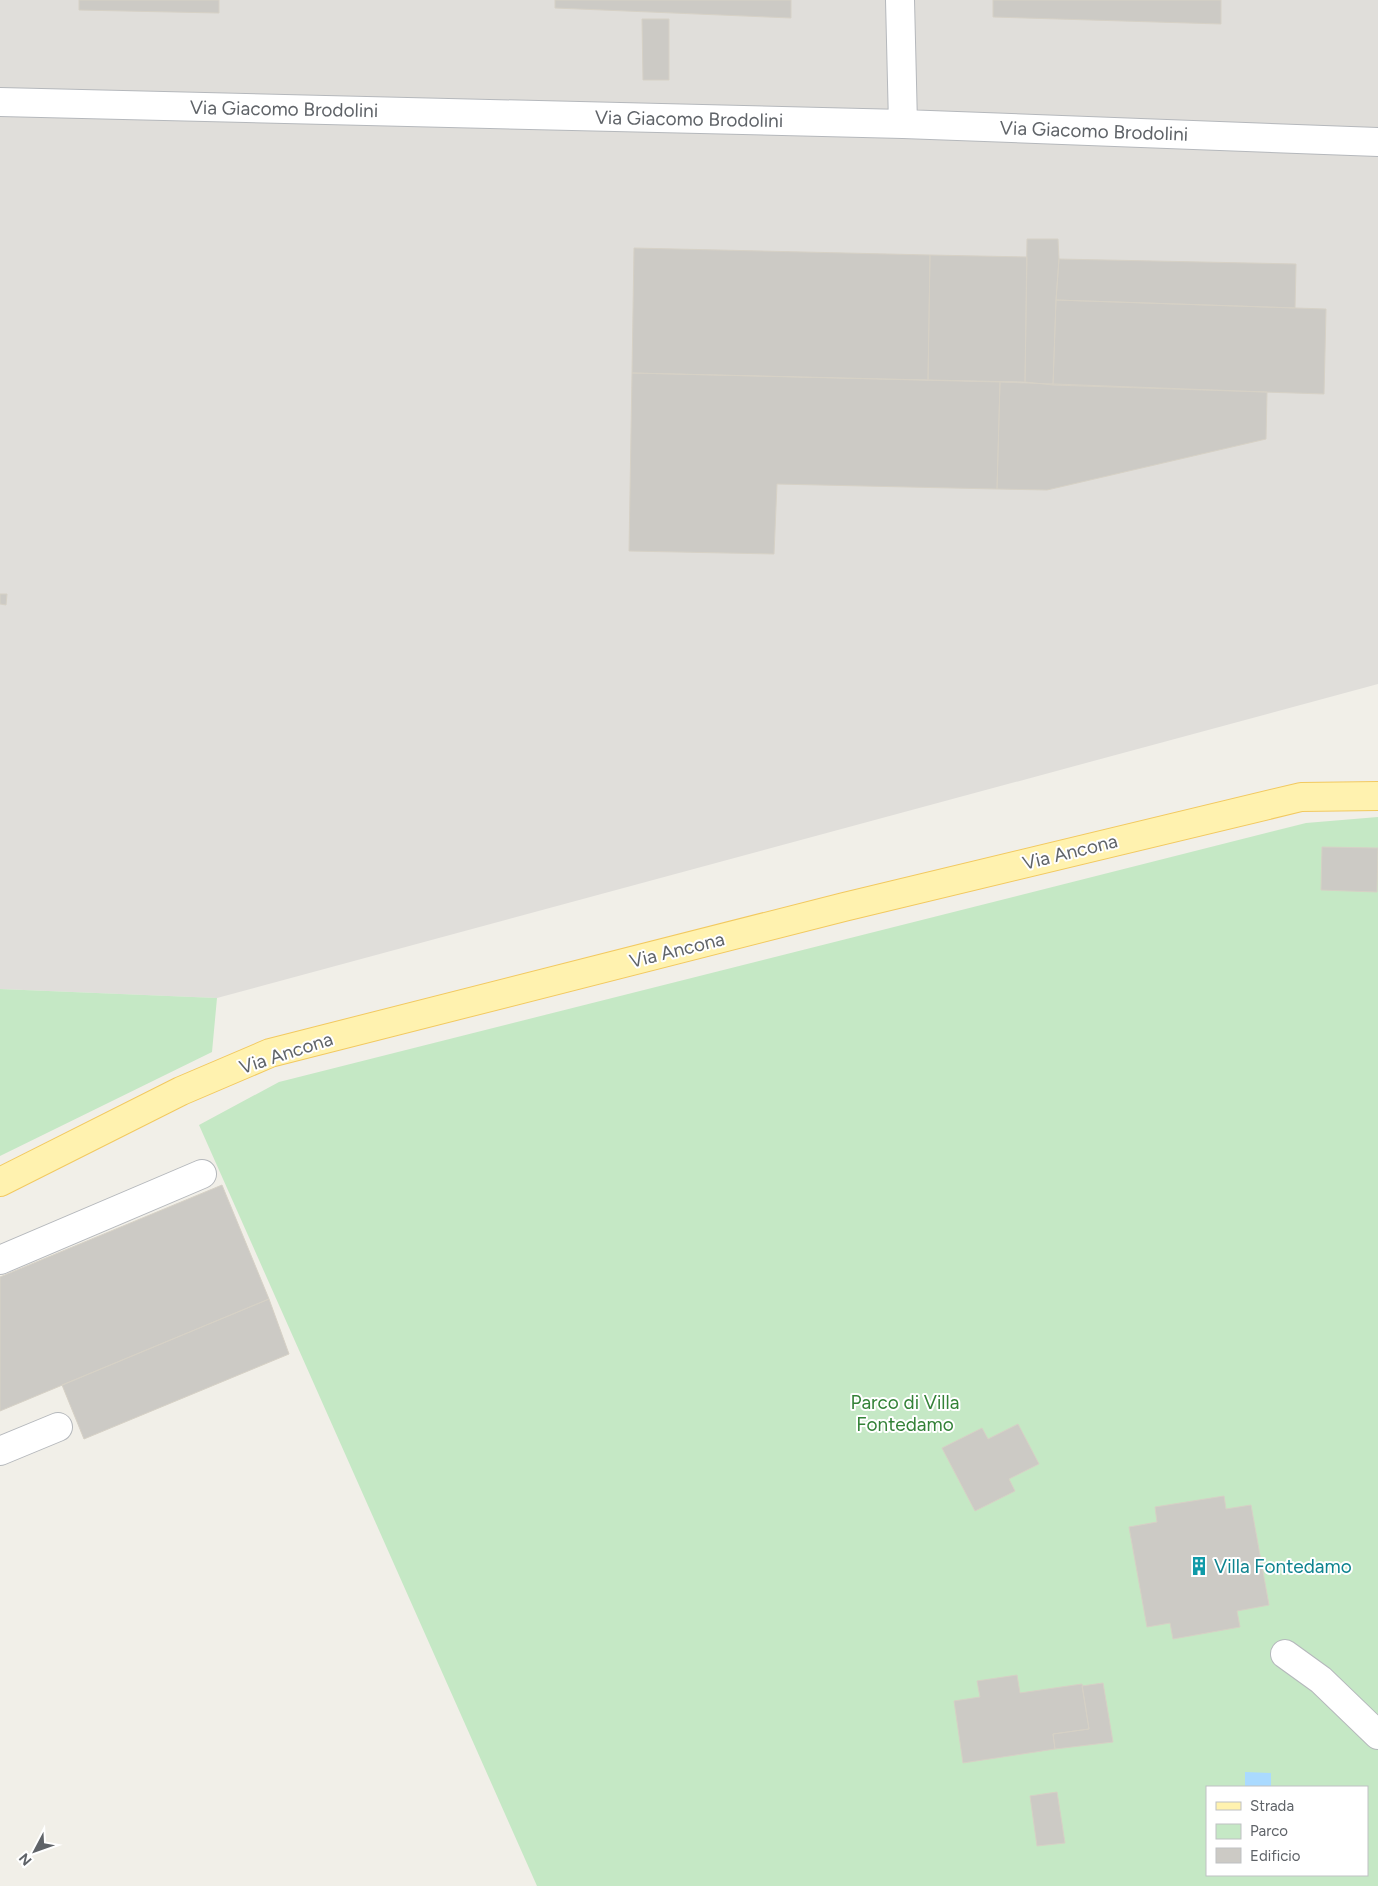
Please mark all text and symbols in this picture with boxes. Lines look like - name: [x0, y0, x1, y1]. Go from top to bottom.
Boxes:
- street label: Via Giacomo Brodolini: [190, 96, 378, 122]
- street label: Via Giacomo Brodolini: [595, 106, 783, 132]
- street label: Via Giacomo Brodolini: [999, 116, 1189, 146]
- street label: Via Ancona: [1020, 829, 1120, 875]
- street label: Via Ancona: [627, 927, 727, 973]
- street label: Via Ancona: [236, 1027, 336, 1079]
- park label: Parco di Villa Fontedamo: [851, 1391, 959, 1436]
- building icon: Villa Fontedamo: [1188, 1555, 1210, 1577]
- place label: Villa Fontedamo: [1214, 1555, 1352, 1578]
- legend: [1206, 1786, 1368, 1876]
- text: Strada: [1250, 1797, 1294, 1815]
- text: Parco: [1250, 1822, 1288, 1840]
- north arrow: [10, 1826, 60, 1876]
- text: Edificio: [1250, 1847, 1301, 1865]
- text: N: [16, 1850, 36, 1869]

